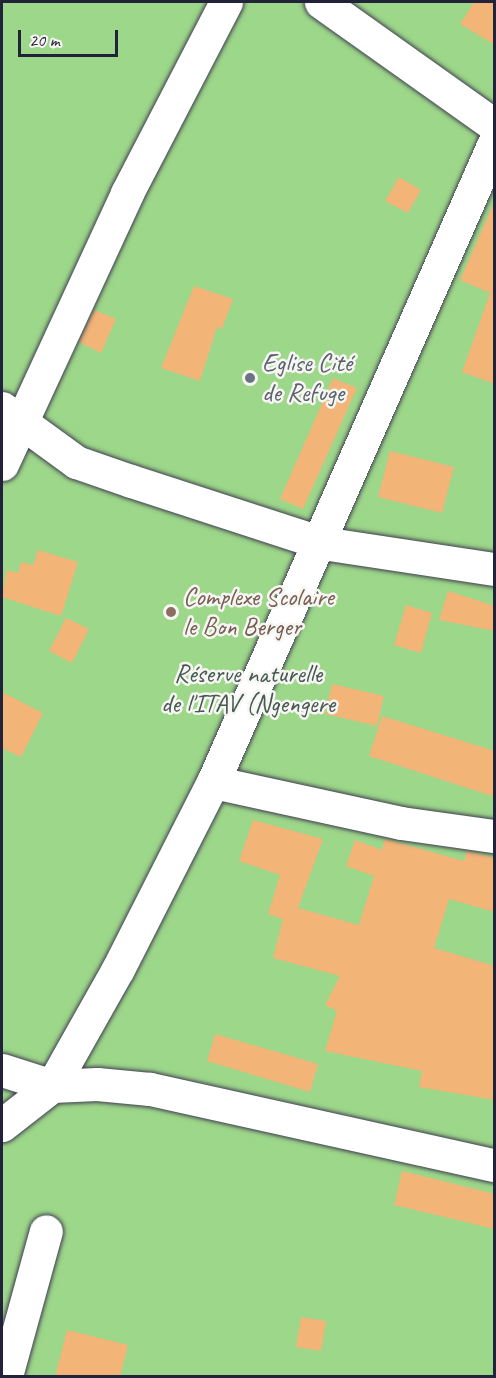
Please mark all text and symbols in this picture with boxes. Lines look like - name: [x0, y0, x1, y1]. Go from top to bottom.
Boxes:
- scale bar: [21, 18, 122, 56]
- text: 20 m: [29, 29, 60, 51]
- place label: Eglise Cité de Refuge: [262, 347, 352, 408]
- marker: Eglise Cité de Refuge: [243, 371, 257, 385]
- place label: Complexe Scolaire le Bon Berger: [183, 581, 333, 642]
- marker: Complexe Scolaire le Bon Berger: [164, 605, 178, 619]
- park label: Réserve naturelle de l'ITAV (Ngengere: [161, 658, 335, 720]

